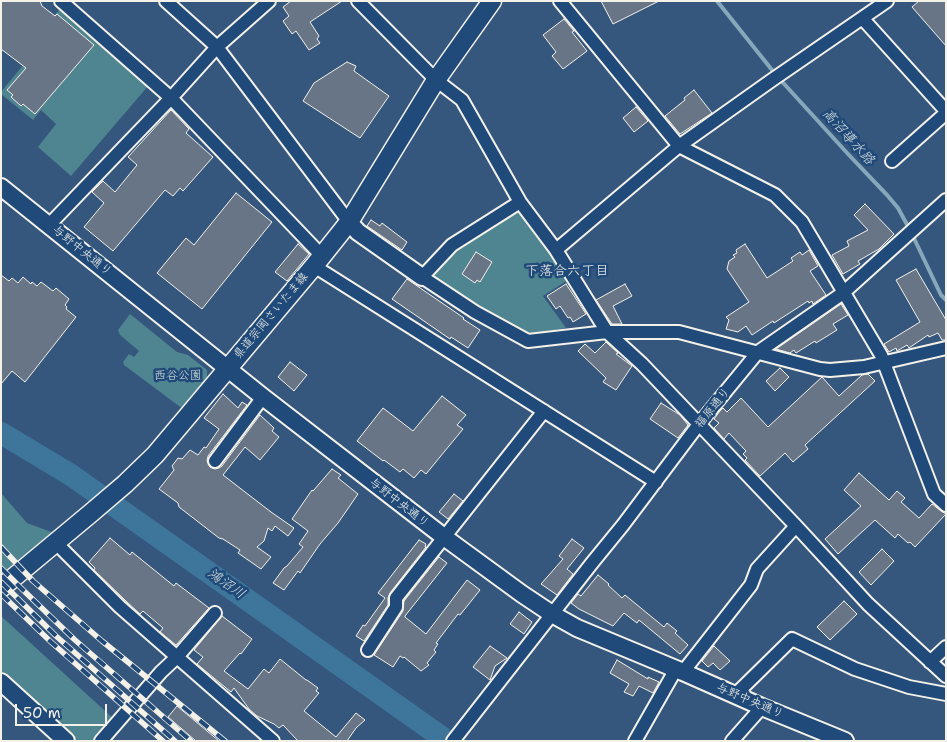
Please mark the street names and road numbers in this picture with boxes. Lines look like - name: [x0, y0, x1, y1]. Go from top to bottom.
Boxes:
- street label: 与野中央通り: [49, 223, 115, 279]
- street label: 県道宗岡さいたま線: [231, 270, 311, 362]
- street label: 福原通り: [692, 385, 734, 431]
- street label: 与野中央通り: [366, 475, 432, 531]
- street label: 与野中央通り: [714, 680, 786, 722]

